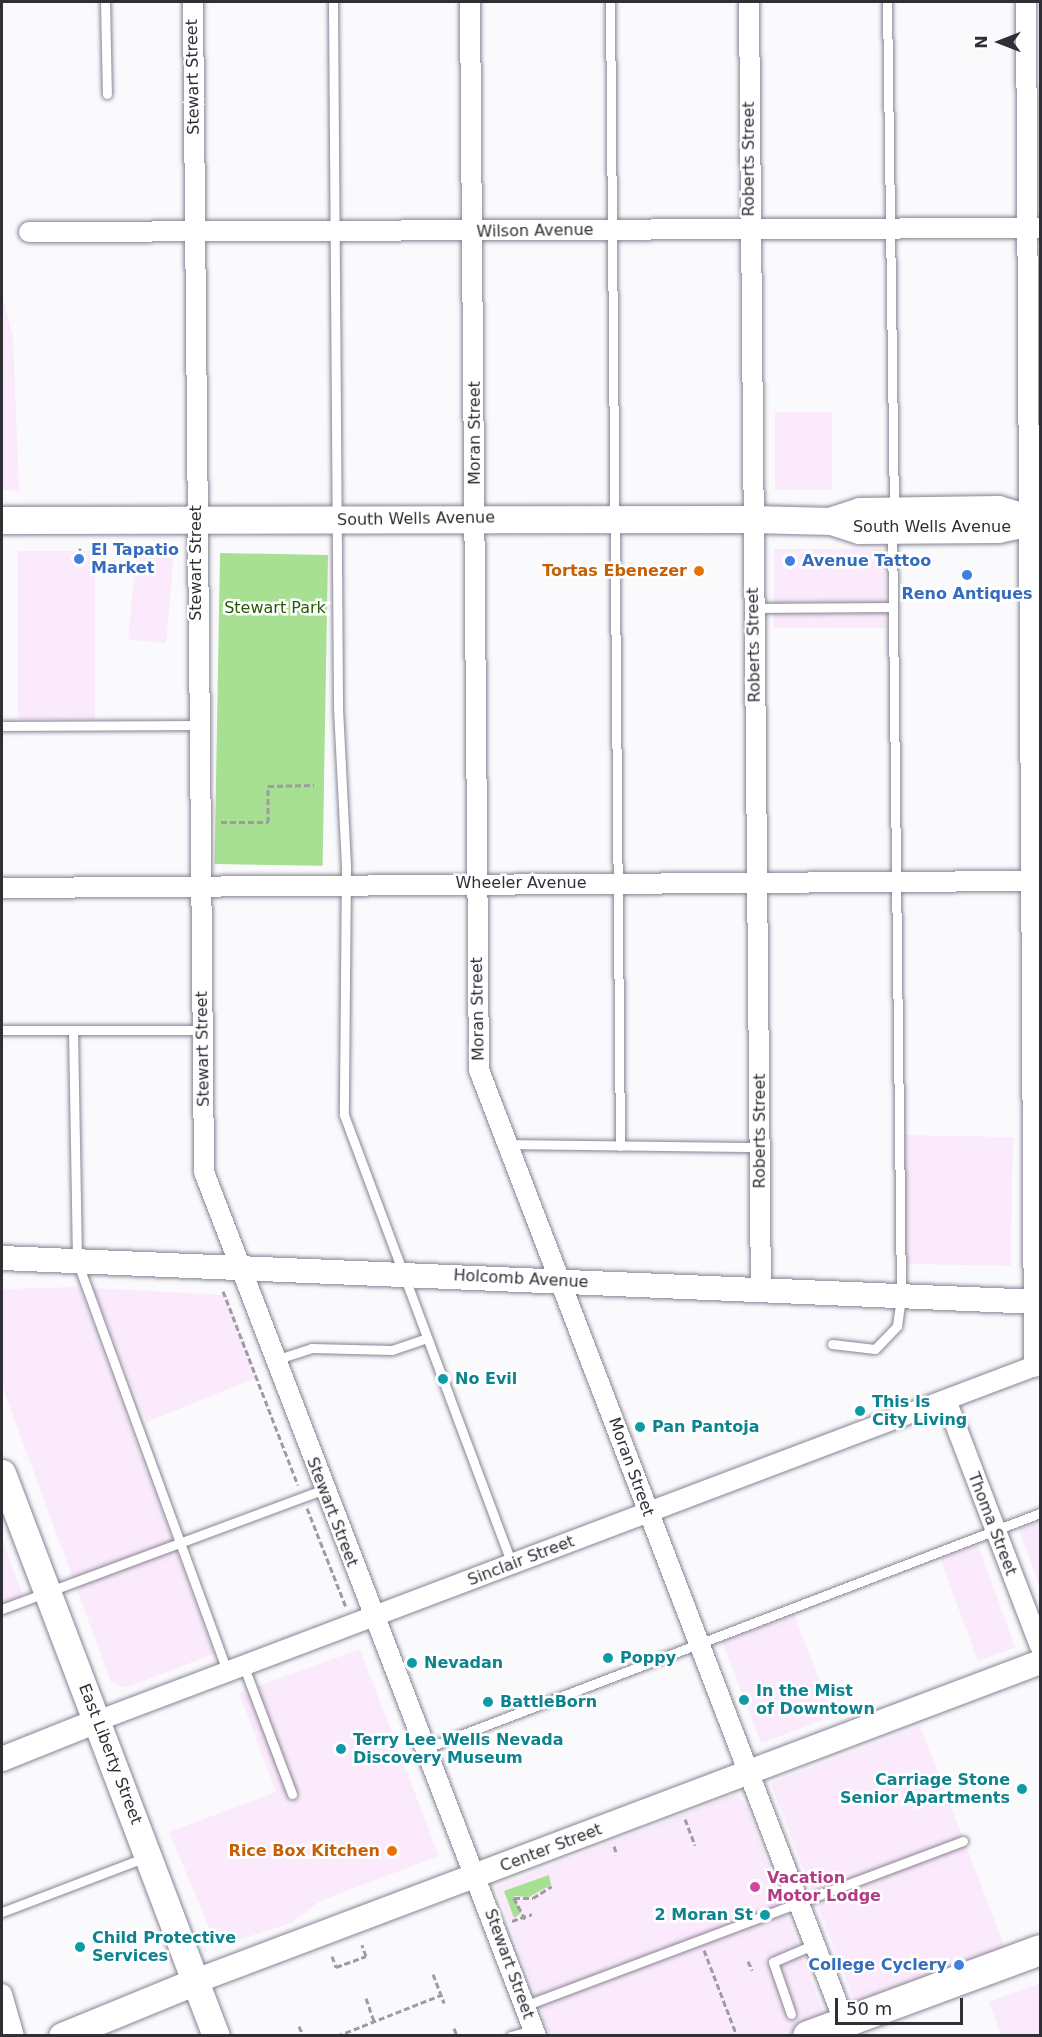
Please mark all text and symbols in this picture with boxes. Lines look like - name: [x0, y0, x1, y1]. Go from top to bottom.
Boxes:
- north arrow: [970, 12, 1030, 72]
- street label: Stewart Street: [182, 19, 204, 135]
- text: N: [972, 35, 991, 49]
- street label: Roberts Street: [739, 101, 759, 217]
- street label: Wilson Avenue: [476, 220, 594, 242]
- street label: Moran Street: [465, 381, 485, 485]
- street label: Stewart Street: [186, 505, 206, 621]
- street label: South Wells Avenue: [337, 508, 495, 530]
- street label: South Wells Avenue: [853, 517, 1011, 537]
- place label: El Tapatio Market: [91, 540, 179, 578]
- place label: Avenue Tattoo: [802, 551, 931, 571]
- marker: El Tapatio Market: [72, 552, 86, 566]
- marker: Avenue Tattoo: [783, 554, 797, 568]
- place label: Tortas Ebenezer: [542, 561, 687, 581]
- marker: Tortas Ebenezer: [692, 564, 706, 578]
- marker: Reno Antiques: [960, 568, 974, 582]
- place label: Reno Antiques: [901, 584, 1033, 604]
- street label: Roberts Street: [743, 587, 765, 703]
- park label: Stewart Park: [224, 598, 326, 618]
- street label: Wheeler Avenue: [455, 873, 587, 893]
- street label: Moran Street: [467, 957, 489, 1061]
- street label: Stewart Street: [192, 991, 214, 1107]
- street label: Roberts Street: [750, 1073, 770, 1189]
- street label: Holcomb Avenue: [453, 1266, 589, 1292]
- place label: No Evil: [455, 1369, 517, 1389]
- marker: No Evil: [436, 1372, 450, 1386]
- place label: This Is City Living: [872, 1392, 967, 1430]
- marker: This Is City Living: [853, 1404, 867, 1418]
- street label: Moran Street: [604, 1415, 658, 1519]
- place label: Pan Pantoja: [652, 1417, 759, 1437]
- marker: Pan Pantoja: [633, 1420, 647, 1434]
- street label: Stewart Street: [302, 1455, 362, 1569]
- street label: Thoma Street: [964, 1470, 1020, 1578]
- street label: Sinclair Street: [465, 1532, 577, 1590]
- place label: Poppy: [620, 1648, 676, 1668]
- marker: Poppy: [601, 1651, 615, 1665]
- place label: Nevadan: [424, 1653, 503, 1673]
- marker: Nevadan: [405, 1656, 419, 1670]
- street label: East Liberty Street: [74, 1681, 146, 1827]
- place label: In the Mist of Downtown: [756, 1681, 875, 1719]
- place label: BattleBorn: [500, 1692, 597, 1712]
- marker: In the Mist of Downtown: [737, 1693, 751, 1707]
- marker: BattleBorn: [481, 1695, 495, 1709]
- place label: Terry Lee Wells Nevada Discovery Museum: [353, 1730, 564, 1768]
- marker: Terry Lee Wells Nevada Discovery Museum: [334, 1742, 348, 1756]
- place label: Carriage Stone Senior Apartments: [840, 1770, 1010, 1808]
- marker: Carriage Stone Senior Apartments: [1015, 1782, 1029, 1796]
- street label: Center Street: [497, 1820, 605, 1876]
- place label: Rice Box Kitchen: [229, 1841, 380, 1861]
- marker: Rice Box Kitchen: [385, 1844, 399, 1858]
- place label: Vacation Motor Lodge: [767, 1868, 881, 1906]
- marker: Vacation Motor Lodge: [748, 1880, 762, 1894]
- place label: 2 Moran St: [655, 1905, 753, 1925]
- street label: Stewart Street: [480, 1906, 538, 2022]
- marker: 2 Moran St: [758, 1908, 772, 1922]
- place label: Child Protective Services: [92, 1928, 236, 1966]
- marker: Child Protective Services: [73, 1940, 87, 1954]
- place label: College Cyclery: [808, 1955, 947, 1975]
- marker: College Cyclery: [952, 1958, 966, 1972]
- scale bar: [838, 1986, 966, 2024]
- text: 50 m: [846, 1998, 892, 2019]

